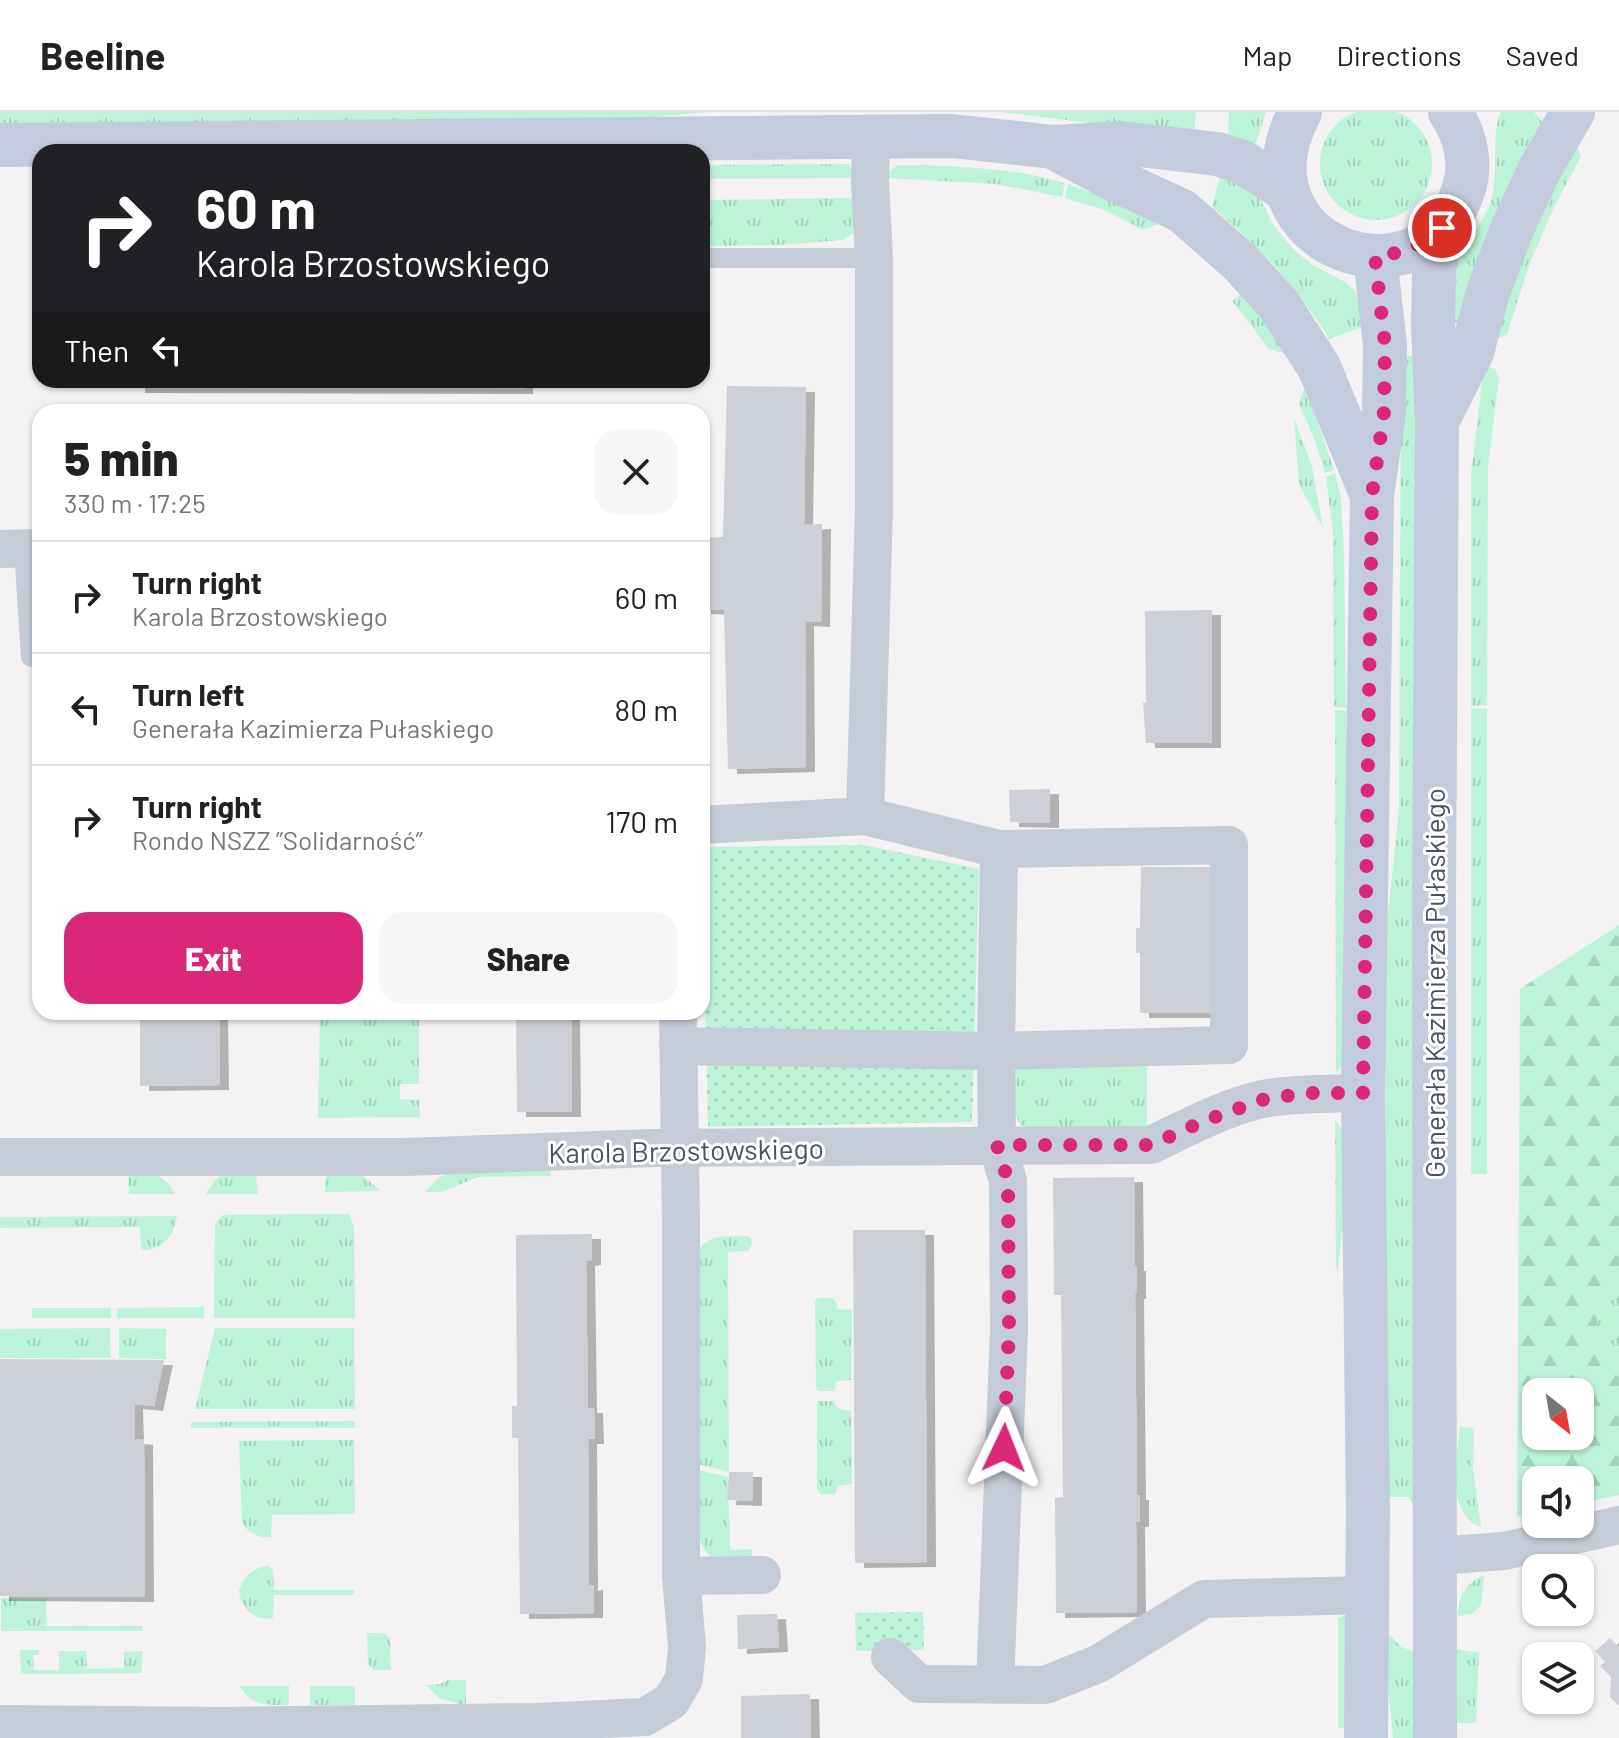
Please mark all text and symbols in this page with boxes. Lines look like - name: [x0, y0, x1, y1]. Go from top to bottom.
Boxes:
- text: Beeline: [40, 32, 165, 78]
- text: Map: [1243, 38, 1292, 72]
- text: Directions: [1336, 38, 1462, 72]
- text: Saved: [1506, 38, 1579, 72]
- text: 60 m: [196, 173, 316, 240]
- icon: right: [64, 176, 168, 280]
- pin: [1408, 194, 1476, 262]
- icon: arrive: [1420, 206, 1464, 250]
- text: Karola Brzostowskiego: [196, 241, 550, 284]
- icon: left: [145, 328, 189, 372]
- text: Then: [64, 332, 129, 368]
- text: 5 min: [64, 428, 179, 486]
- button: close: [594, 430, 678, 514]
- text: 330 m · 17:25: [64, 487, 206, 518]
- text: Turn right: [132, 564, 262, 600]
- icon: right: [64, 575, 108, 619]
- text: 60 m: [615, 579, 678, 615]
- text: Karola Brzostowskiego: [132, 600, 388, 631]
- text: Turn left: [132, 676, 245, 712]
- icon: left: [64, 687, 108, 731]
- text: 80 m: [615, 691, 678, 727]
- text: Generała Kazimierza Pułaskiego: [132, 712, 494, 743]
- text: Turn right: [132, 788, 262, 824]
- street label: Generała Kazimierza Pułaskiego: [1417, 788, 1451, 1178]
- icon: right: [64, 799, 108, 843]
- text: 170 m: [606, 803, 678, 839]
- text: Rondo NSZZ ”Solidarność”: [132, 824, 423, 855]
- button: Exit: [64, 912, 363, 1004]
- button: Share: [379, 912, 678, 1004]
- street label: Karola Brzostowskiego: [548, 1131, 824, 1169]
- north arrow: [1522, 1378, 1594, 1450]
- map controls: [1522, 1378, 1594, 1714]
- position arrow: [962, 1406, 1046, 1490]
- button: sound: [1522, 1466, 1594, 1538]
- button: search: [1522, 1554, 1594, 1626]
- button: layers: [1522, 1642, 1594, 1714]

